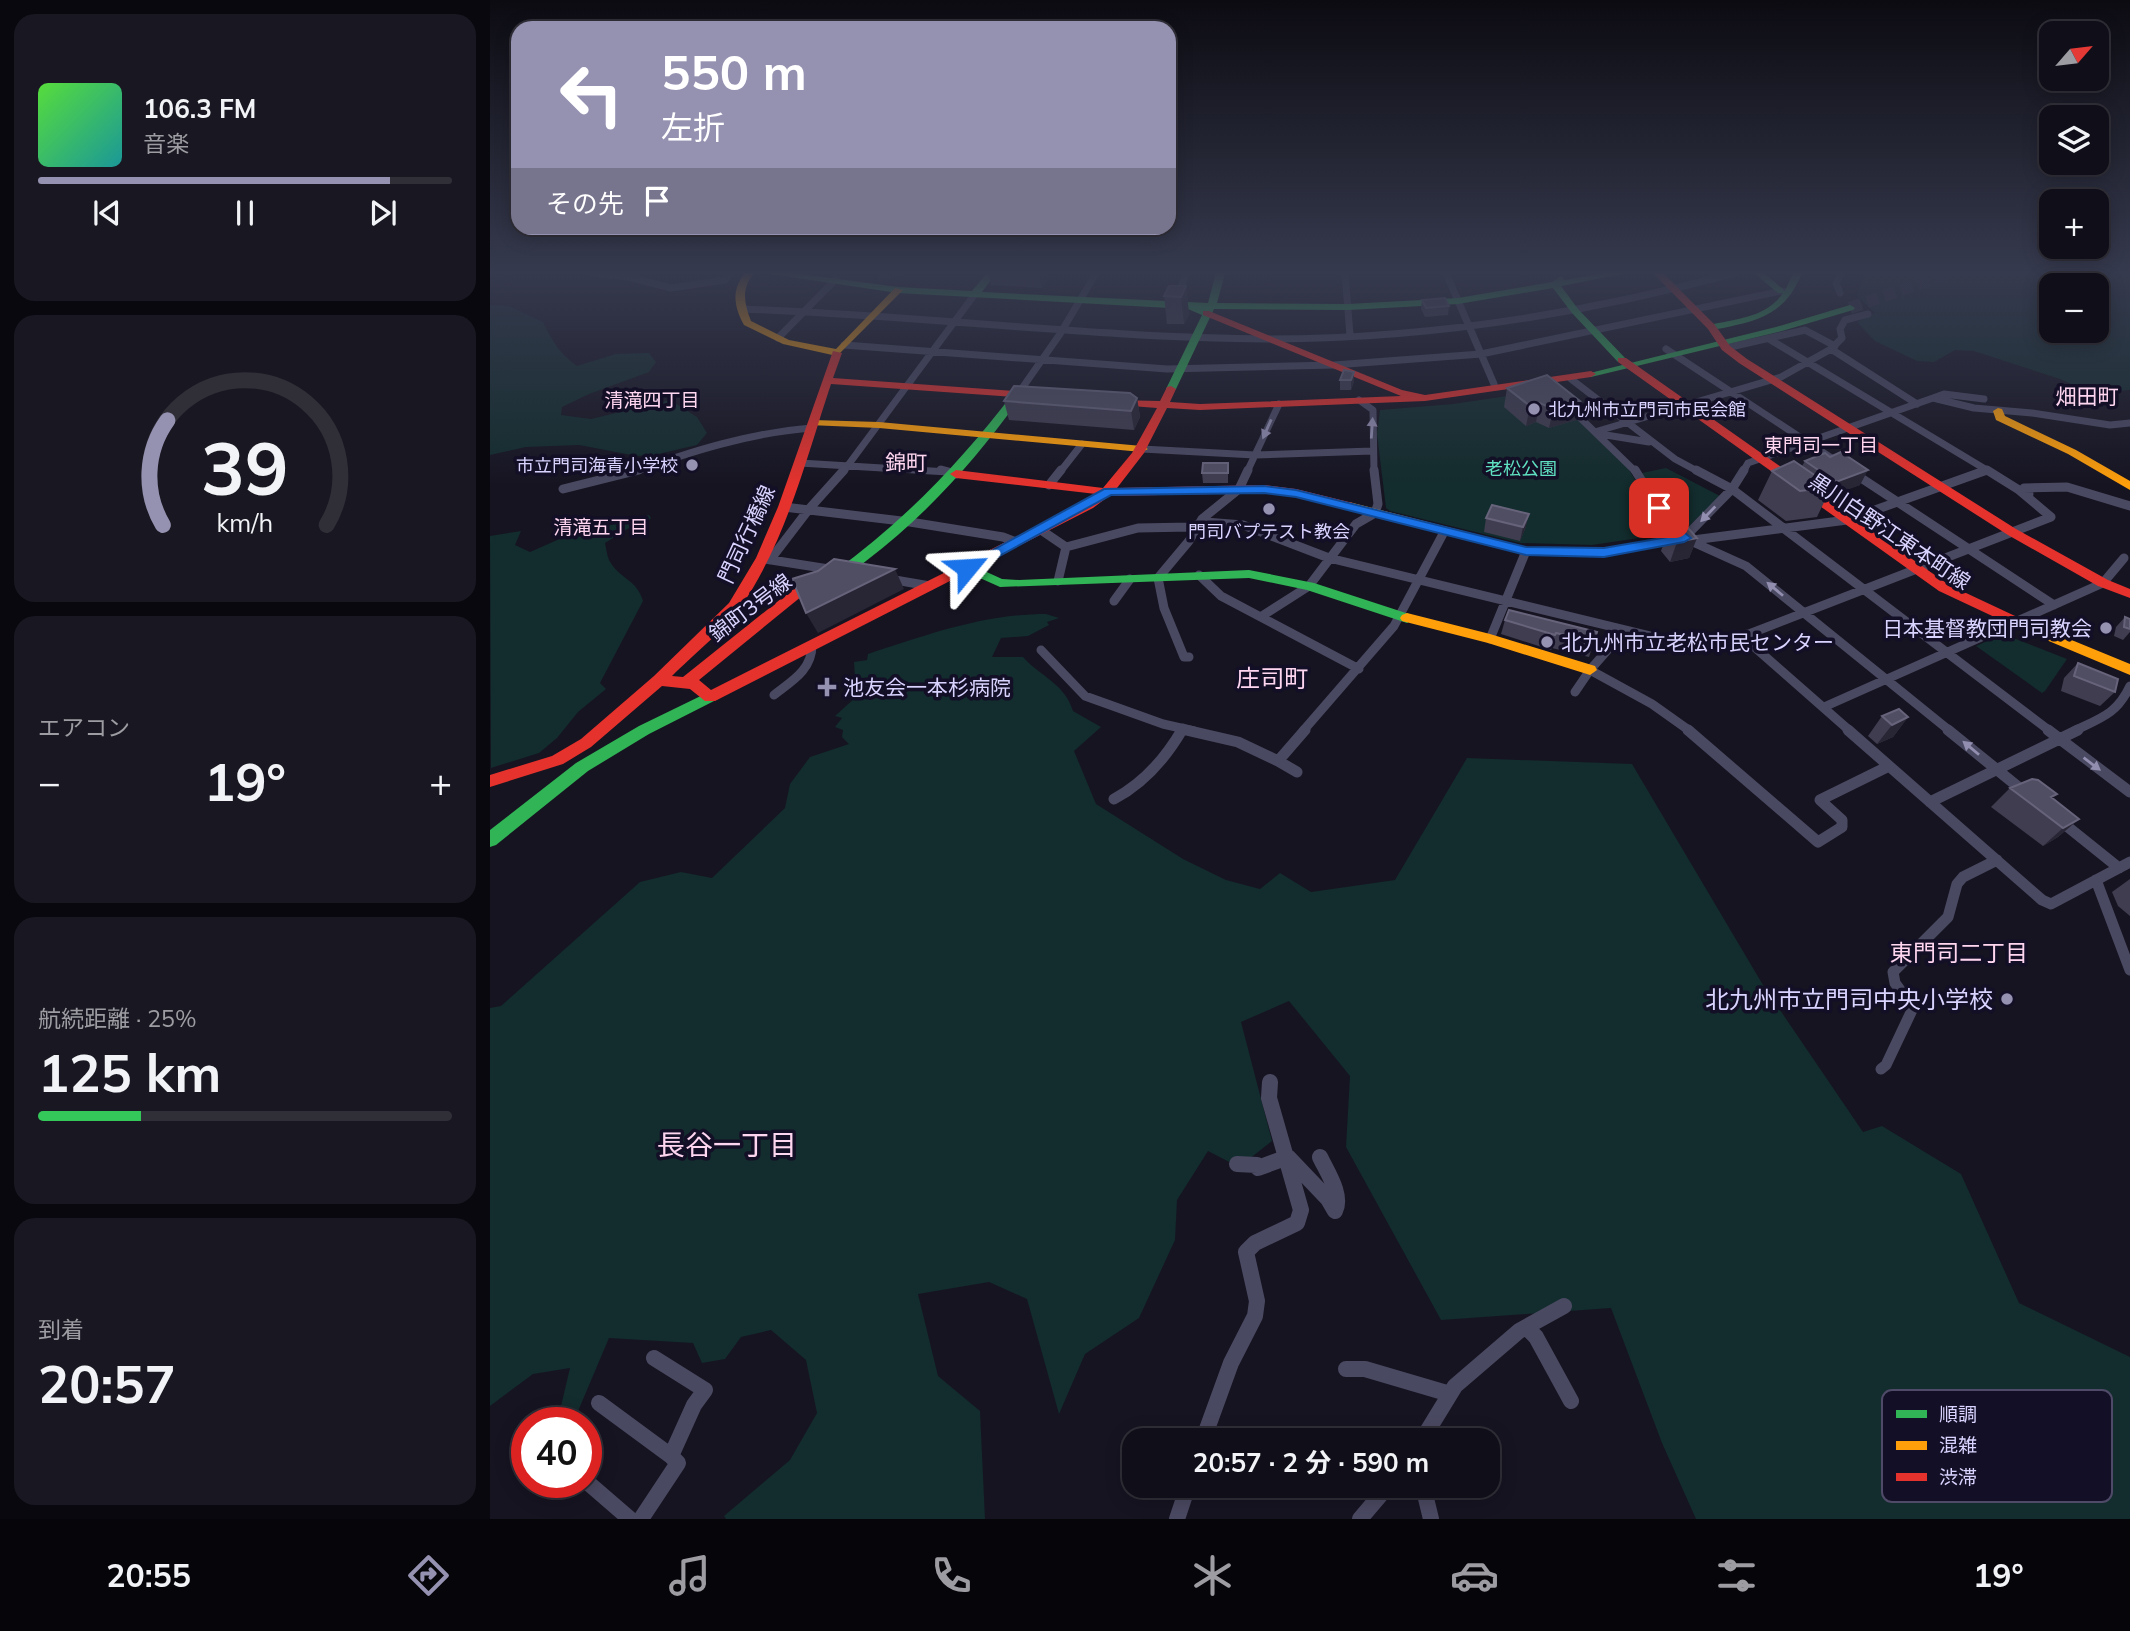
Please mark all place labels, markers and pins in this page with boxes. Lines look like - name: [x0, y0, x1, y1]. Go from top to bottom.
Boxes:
- place label: 北九州市立門司市民会館: [1548, 398, 1746, 421]
- marker: 北九州市立門司市民会館: [1526, 401, 1542, 417]
- place label: 市立門司海青小学校: [516, 454, 678, 477]
- marker: 市立門司海青小学校: [684, 457, 700, 473]
- pin: [1629, 478, 1689, 538]
- marker: 門司バプテスト教会: [1261, 501, 1277, 517]
- place label: 門司バプテスト教会: [1188, 520, 1350, 543]
- place label: 日本基督教団門司教会: [1882, 615, 2092, 641]
- marker: 日本基督教団門司教会: [2098, 620, 2114, 636]
- place label: 北九州市立老松市民センター: [1561, 629, 1834, 655]
- marker: 北九州市立老松市民センター: [1539, 634, 1555, 650]
- place label: 池友会一本杉病院: [843, 674, 1011, 700]
- marker: 池友会一本杉病院: [817, 677, 837, 697]
- place label: 北九州市立門司中央小学校: [1705, 984, 1993, 1014]
- marker: 北九州市立門司中央小学校: [1999, 991, 2015, 1007]

